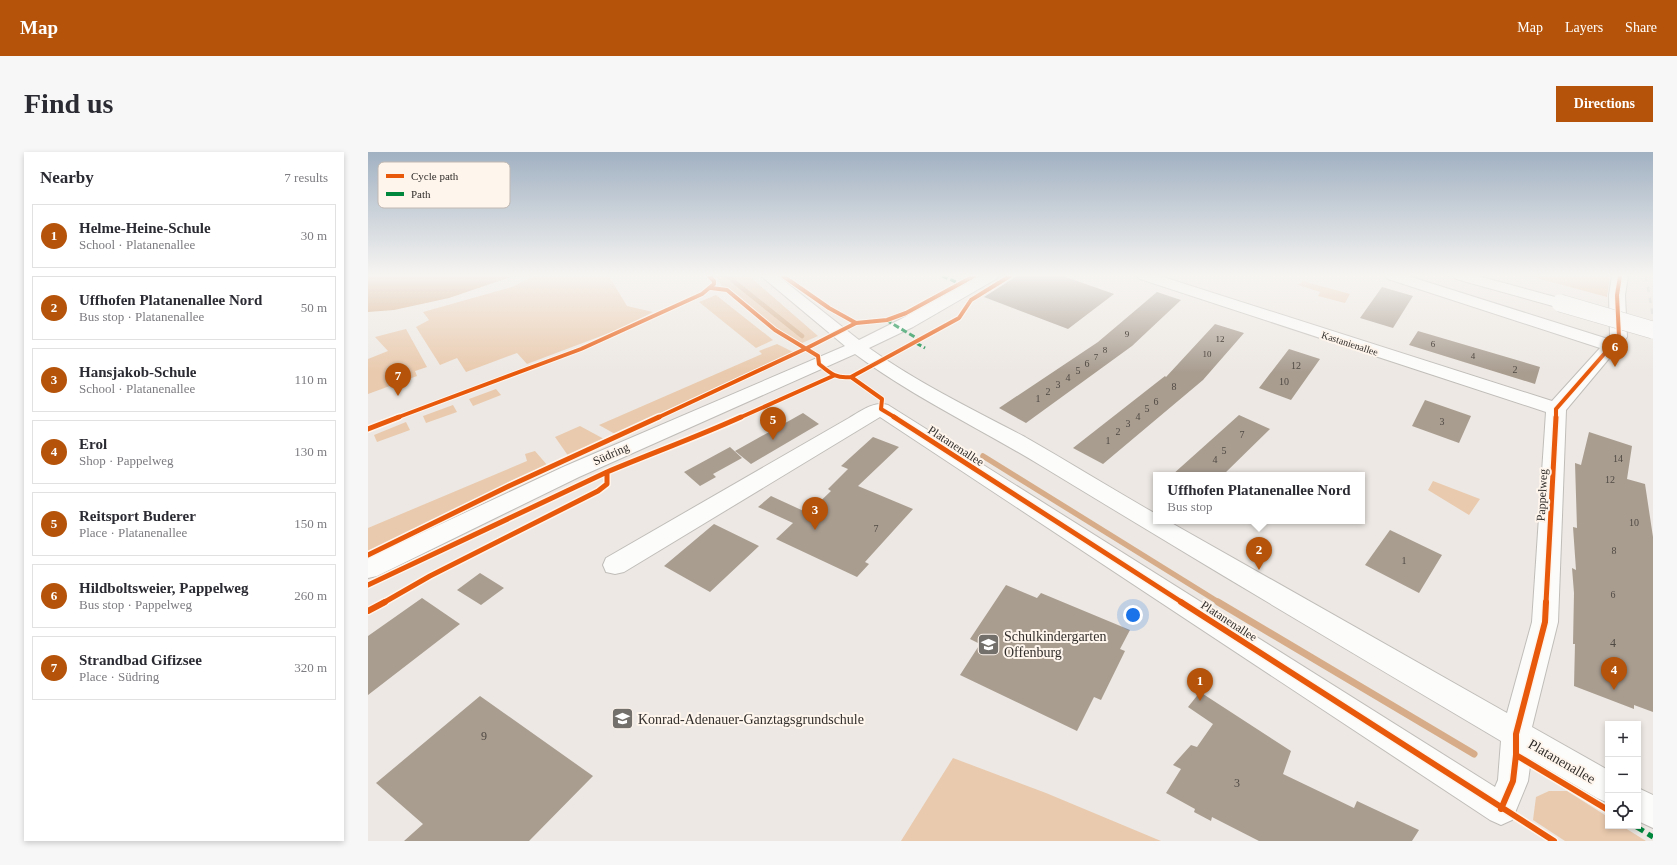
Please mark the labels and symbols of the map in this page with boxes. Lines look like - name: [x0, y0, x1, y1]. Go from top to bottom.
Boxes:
- legend: [378, 162, 510, 208]
- text: Cycle path: [411, 170, 459, 182]
- text: Path: [411, 188, 431, 200]
- house number: 9: [1125, 329, 1130, 339]
- street label: Kastanienallee: [1320, 329, 1380, 358]
- house number: 12: [1216, 334, 1225, 344]
- pin: 6: [1602, 334, 1628, 367]
- house number: 6: [1431, 339, 1436, 349]
- house number: 8: [1103, 345, 1108, 355]
- house number: 10: [1203, 349, 1212, 359]
- house number: 4: [1471, 351, 1476, 361]
- house number: 7: [1094, 352, 1099, 362]
- house number: 6: [1085, 358, 1090, 369]
- house number: 12: [1291, 360, 1301, 371]
- pin: 7: [385, 363, 411, 396]
- house number: 2: [1513, 364, 1518, 375]
- house number: 5: [1076, 365, 1081, 376]
- house number: 4: [1066, 372, 1071, 383]
- house number: 10: [1279, 376, 1289, 387]
- house number: 3: [1056, 379, 1061, 390]
- house number: 8: [1172, 381, 1177, 392]
- house number: 2: [1046, 386, 1051, 397]
- house number: 1: [1036, 393, 1041, 404]
- house number: 6: [1154, 396, 1159, 407]
- house number: 5: [1145, 403, 1150, 414]
- pin: 5: [760, 407, 786, 440]
- house number: 4: [1136, 411, 1141, 422]
- house number: 3: [1440, 416, 1445, 427]
- house number: 3: [1126, 418, 1131, 429]
- street label: Platanenallee: [925, 423, 987, 469]
- house number: 2: [1116, 426, 1121, 437]
- house number: 7: [1240, 429, 1245, 440]
- house number: 1: [1106, 435, 1111, 446]
- street label: Südring: [591, 440, 631, 468]
- house number: 5: [1222, 445, 1227, 456]
- house number: 14: [1613, 453, 1623, 464]
- house number: 4: [1213, 454, 1218, 465]
- street label: Pappelweg: [1534, 468, 1550, 522]
- house number: 12: [1605, 474, 1615, 485]
- pin: 3: [802, 497, 828, 530]
- house number: 10: [1629, 517, 1639, 528]
- house number: 7: [874, 523, 879, 534]
- pin: 2: [1246, 537, 1272, 570]
- house number: 8: [1612, 545, 1617, 556]
- house number: 1: [1402, 555, 1407, 566]
- house number: 6: [1611, 589, 1616, 600]
- street label: Platanenallee: [1198, 598, 1260, 644]
- your location: [1123, 605, 1143, 625]
- place label: Schulkindergarten Offenburg: [1004, 629, 1106, 660]
- school or university icon: Schulkindergarten Offenburg: [975, 631, 1001, 657]
- house number: 4: [1610, 636, 1616, 650]
- pin: 4: [1601, 657, 1627, 690]
- pin: 1: [1187, 668, 1213, 701]
- school or university icon: Konrad-Adenauer-Ganztagsgrundschule: [610, 706, 636, 732]
- place label: Konrad-Adenauer-Ganztagsgrundschule: [638, 712, 864, 727]
- house number: 9: [481, 729, 487, 743]
- street label: Platanenallee: [1526, 736, 1598, 787]
- house number: 3: [1234, 776, 1240, 790]

